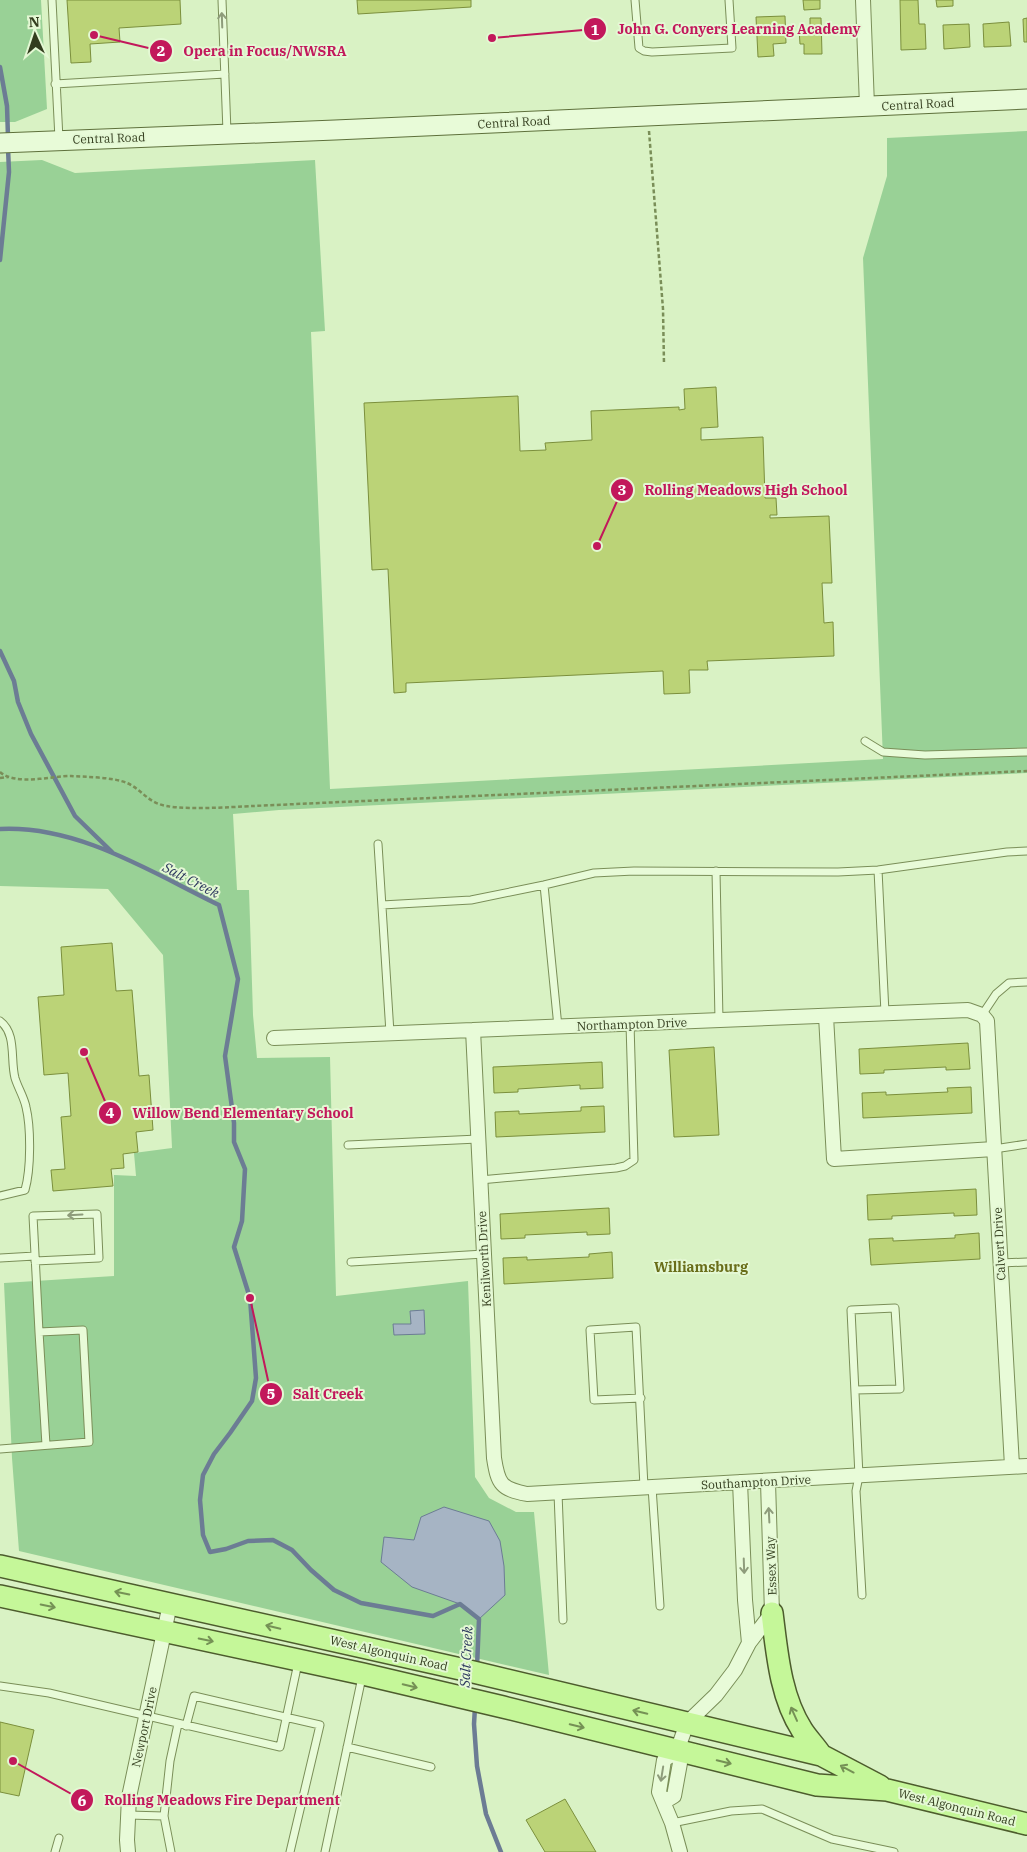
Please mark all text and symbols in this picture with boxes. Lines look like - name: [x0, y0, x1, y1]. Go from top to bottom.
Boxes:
- north arrow: [10, 10, 60, 60]
- one-way arrow: [218, 12, 227, 28]
- text: N: [28, 13, 40, 31]
- callout: John G. Conyers Learning Academy: [583, 15, 871, 44]
- text: 1: [590, 20, 600, 39]
- text: John G. Conyers Learning Academy: [617, 20, 861, 38]
- callout: Opera in Focus/NWSRA: [148, 37, 356, 66]
- text: 2: [156, 41, 166, 60]
- text: Opera in Focus/NWSRA: [183, 42, 347, 60]
- street label: Central Road: [881, 95, 955, 113]
- street label: Central Road: [477, 113, 551, 131]
- street label: Central Road: [72, 129, 146, 147]
- callout: Rolling Meadows High School: [609, 475, 858, 504]
- text: 3: [617, 480, 627, 499]
- text: Rolling Meadows High School: [644, 481, 848, 499]
- water label: Salt Creek: [159, 858, 223, 902]
- street label: Northampton Drive: [577, 1015, 687, 1033]
- callout: Willow Bend Elementary School: [97, 1098, 363, 1127]
- text: 4: [105, 1103, 115, 1122]
- text: Willow Bend Elementary School: [132, 1104, 354, 1122]
- street label: Calvert Drive: [990, 1207, 1008, 1281]
- one-way arrow: [68, 1210, 84, 1219]
- street label: Kenilworth Drive: [474, 1211, 494, 1307]
- district label: Williamsburg: [654, 1258, 749, 1276]
- callout: Salt Creek: [258, 1379, 373, 1408]
- text: 5: [266, 1384, 276, 1403]
- text: Salt Creek: [293, 1385, 363, 1403]
- street label: Southampton Drive: [701, 1472, 811, 1492]
- one-way arrow: [764, 1508, 774, 1524]
- street label: Essex Way: [762, 1536, 780, 1596]
- one-way arrow: [739, 1558, 748, 1574]
- one-way arrow: [115, 1588, 131, 1597]
- one-way arrow: [39, 1602, 55, 1611]
- one-way arrow: [266, 1622, 282, 1631]
- water label: Salt Creek: [455, 1625, 477, 1689]
- street label: West Algonquin Road: [329, 1632, 449, 1674]
- one-way arrow: [198, 1636, 214, 1645]
- one-way arrow: [402, 1682, 418, 1691]
- street label: Newport Drive: [128, 1685, 160, 1769]
- one-way arrow: [632, 1707, 648, 1716]
- one-way arrow: [789, 1707, 799, 1722]
- one-way arrow: [569, 1722, 585, 1731]
- one-way arrow: [716, 1758, 732, 1767]
- one-way arrow: [840, 1764, 855, 1773]
- one-way arrow: [657, 1766, 667, 1782]
- street label: West Algonquin Road: [897, 1785, 1017, 1829]
- callout: Rolling Meadows Fire Department: [69, 1786, 350, 1815]
- text: 6: [77, 1791, 87, 1810]
- text: Rolling Meadows Fire Department: [104, 1791, 340, 1809]

